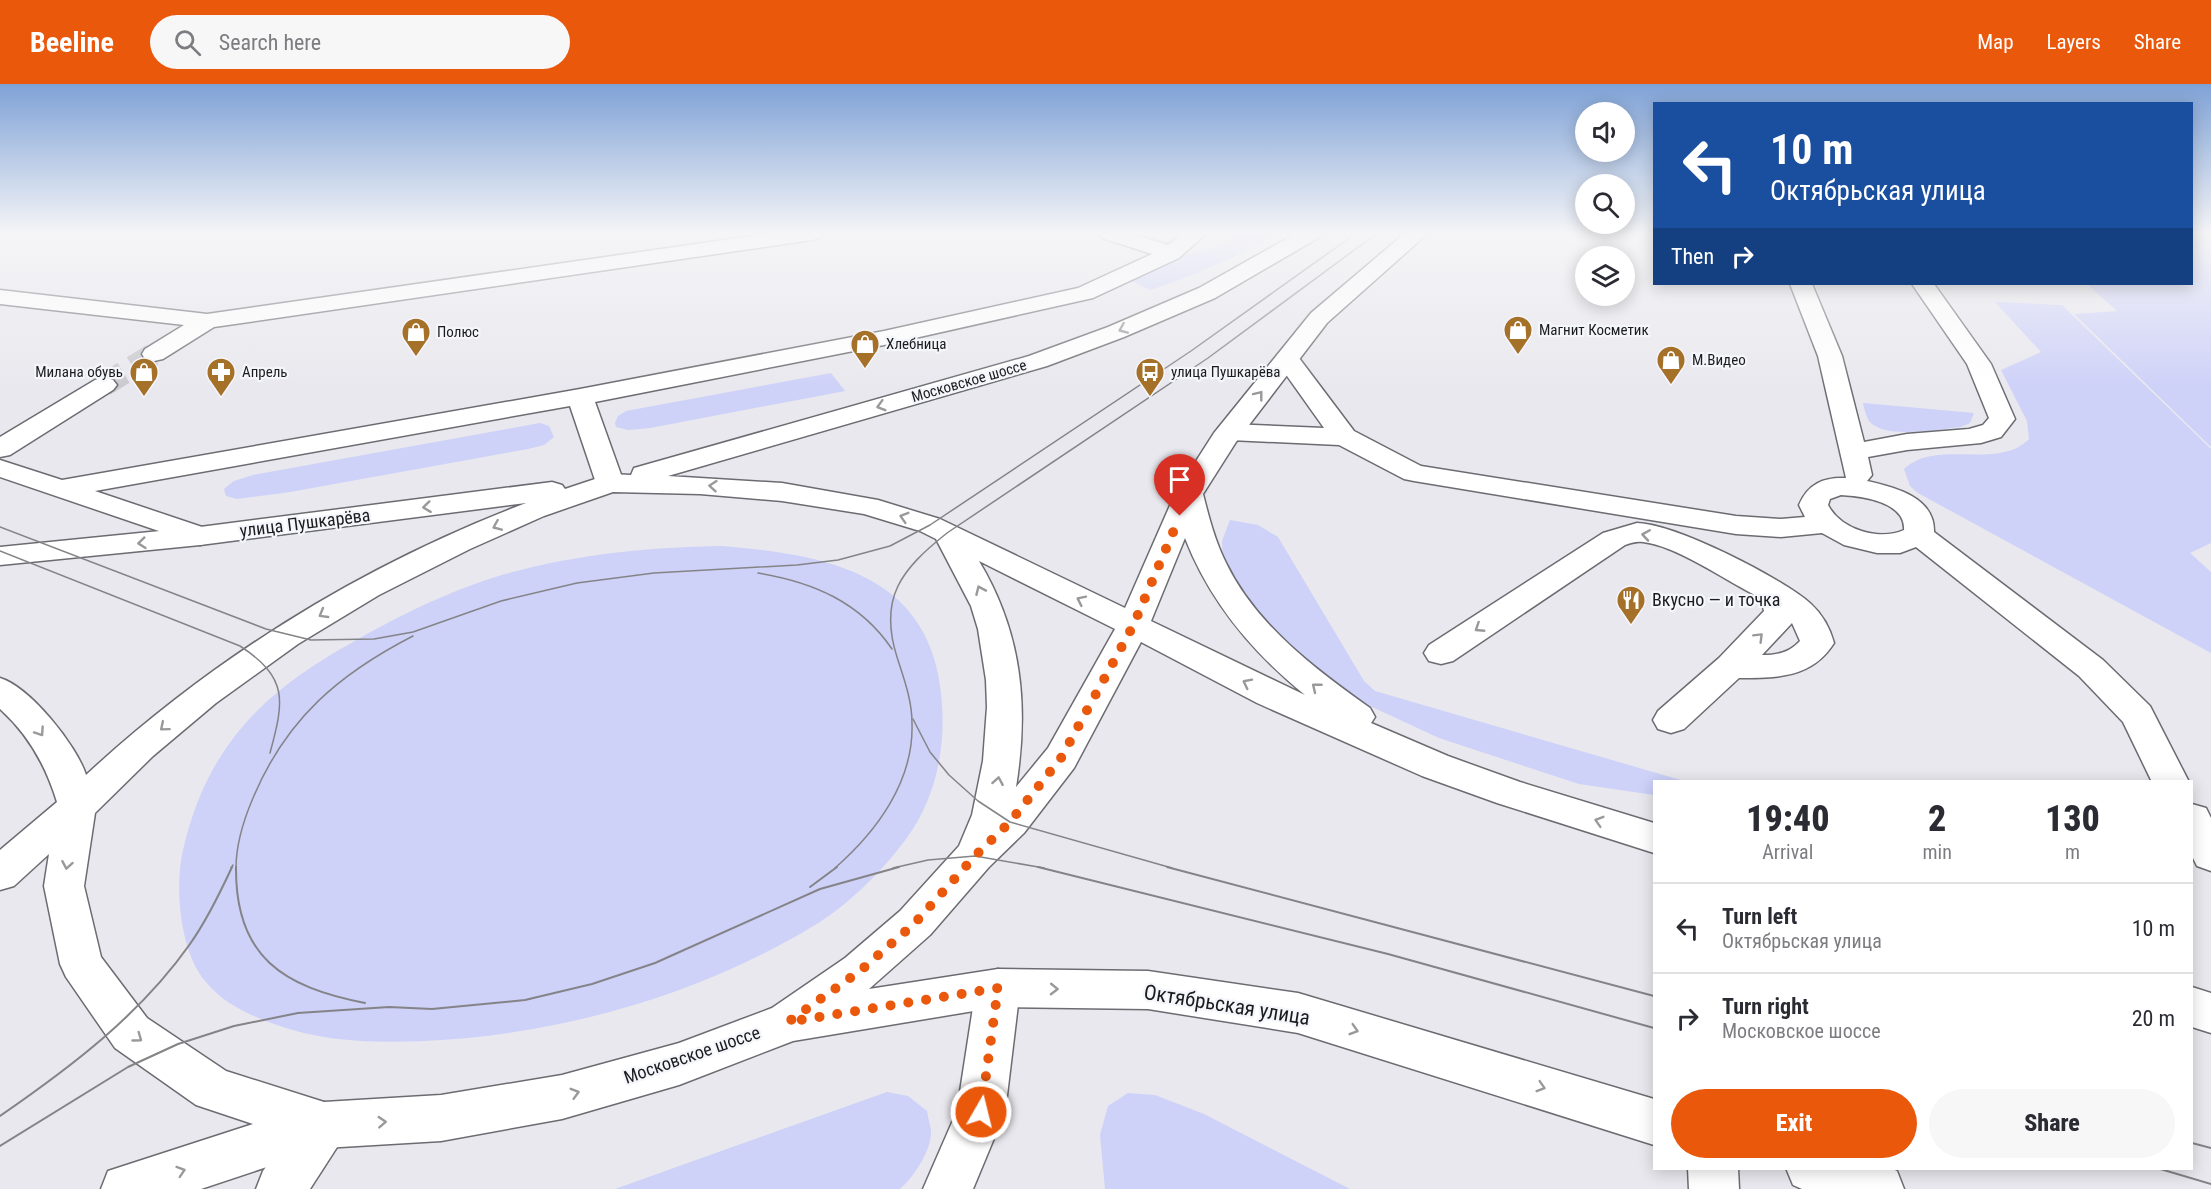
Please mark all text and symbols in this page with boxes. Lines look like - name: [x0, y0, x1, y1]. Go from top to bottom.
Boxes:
- search box: [150, 15, 570, 69]
- text: Beeline: [30, 26, 114, 59]
- icon: search: [171, 26, 204, 59]
- text: Search here: [219, 30, 321, 55]
- text: Map: [1977, 30, 2014, 54]
- text: Layers: [2047, 30, 2101, 54]
- text: Share: [2134, 30, 2181, 54]
- map controls: [1575, 102, 1635, 306]
- button: sound: [1575, 102, 1635, 162]
- text: 10 m: [1770, 125, 1853, 174]
- icon: left: [1671, 126, 1749, 204]
- button: search: [1575, 174, 1635, 234]
- text: Октябрьская улица: [1770, 175, 1986, 207]
- icon: right: [1726, 240, 1759, 273]
- text: Then: [1671, 244, 1714, 269]
- button: layers: [1575, 246, 1635, 306]
- shop icon: Магнит Косметик: [1502, 314, 1534, 356]
- shop icon: Полюс: [400, 316, 432, 358]
- place label: Магнит Косметик: [1539, 321, 1649, 339]
- one-way arrow: [1118, 322, 1129, 334]
- place label: Полюс: [437, 323, 479, 341]
- shop icon: Хлебница: [849, 328, 881, 370]
- place label: Хлебница: [886, 335, 947, 353]
- shop icon: М.Видео: [1655, 344, 1687, 386]
- place label: М.Видео: [1692, 351, 1746, 369]
- shop icon: Милана обувь: [128, 356, 160, 398]
- pharmacy icon: Апрель: [205, 356, 237, 398]
- street label: Московское шоссе: [909, 356, 1029, 406]
- bus stop icon: улица Пушкарёва: [1134, 356, 1166, 398]
- place label: Милана обувь: [35, 363, 123, 381]
- place label: Апрель: [242, 363, 288, 381]
- place label: улица Пушкарёва: [1171, 363, 1280, 381]
- one-way arrow: [1251, 391, 1262, 402]
- one-way arrow: [876, 399, 887, 411]
- pin: [1154, 454, 1205, 516]
- icon: arrive: [1163, 463, 1196, 496]
- one-way arrow: [708, 480, 717, 493]
- one-way arrow: [423, 500, 432, 513]
- street label: улица Пушкарёва: [239, 504, 371, 541]
- one-way arrow: [900, 512, 910, 524]
- one-way arrow: [492, 519, 503, 531]
- one-way arrow: [1641, 529, 1651, 541]
- one-way arrow: [137, 536, 146, 549]
- restaurant icon: Вкусно — и точка: [1615, 584, 1647, 626]
- one-way arrow: [975, 585, 987, 596]
- place label: Вкусно — и точка: [1652, 589, 1780, 610]
- one-way arrow: [1076, 595, 1087, 607]
- one-way arrow: [319, 607, 329, 619]
- one-way arrow: [1475, 621, 1486, 632]
- one-way arrow: [1752, 634, 1763, 645]
- one-way arrow: [1242, 679, 1253, 690]
- one-way arrow: [1312, 684, 1323, 695]
- one-way arrow: [160, 720, 171, 731]
- one-way arrow: [33, 725, 44, 736]
- one-way arrow: [991, 776, 1004, 786]
- text: 19:40: [1746, 798, 1829, 840]
- text: 2: [1928, 798, 1946, 840]
- text: 130: [2045, 798, 2100, 840]
- one-way arrow: [1594, 816, 1605, 828]
- text: Arrival: [1762, 840, 1813, 864]
- text: min: [1923, 840, 1952, 864]
- text: m: [2065, 840, 2080, 864]
- one-way arrow: [61, 860, 74, 870]
- text: Turn left: [1722, 904, 1797, 929]
- icon: left: [1671, 912, 1704, 945]
- text: 10 m: [2132, 916, 2175, 941]
- text: Октябрьская улица: [1722, 929, 1882, 953]
- street label: Октябрьская улица: [1142, 980, 1312, 1030]
- one-way arrow: [1049, 983, 1058, 995]
- text: Turn right: [1722, 994, 1809, 1019]
- icon: right: [1671, 1002, 1704, 1035]
- text: 20 m: [2132, 1006, 2175, 1031]
- text: Московское шоссе: [1722, 1019, 1881, 1043]
- street label: Московское шоссе: [621, 1021, 763, 1088]
- one-way arrow: [1348, 1023, 1359, 1035]
- one-way arrow: [132, 1030, 143, 1041]
- position arrow: [949, 1080, 1013, 1144]
- one-way arrow: [1535, 1080, 1546, 1092]
- one-way arrow: [570, 1088, 580, 1101]
- button: Exit: [1671, 1089, 1917, 1158]
- button: Share: [1929, 1089, 2175, 1158]
- one-way arrow: [378, 1116, 387, 1129]
- one-way arrow: [175, 1166, 186, 1178]

